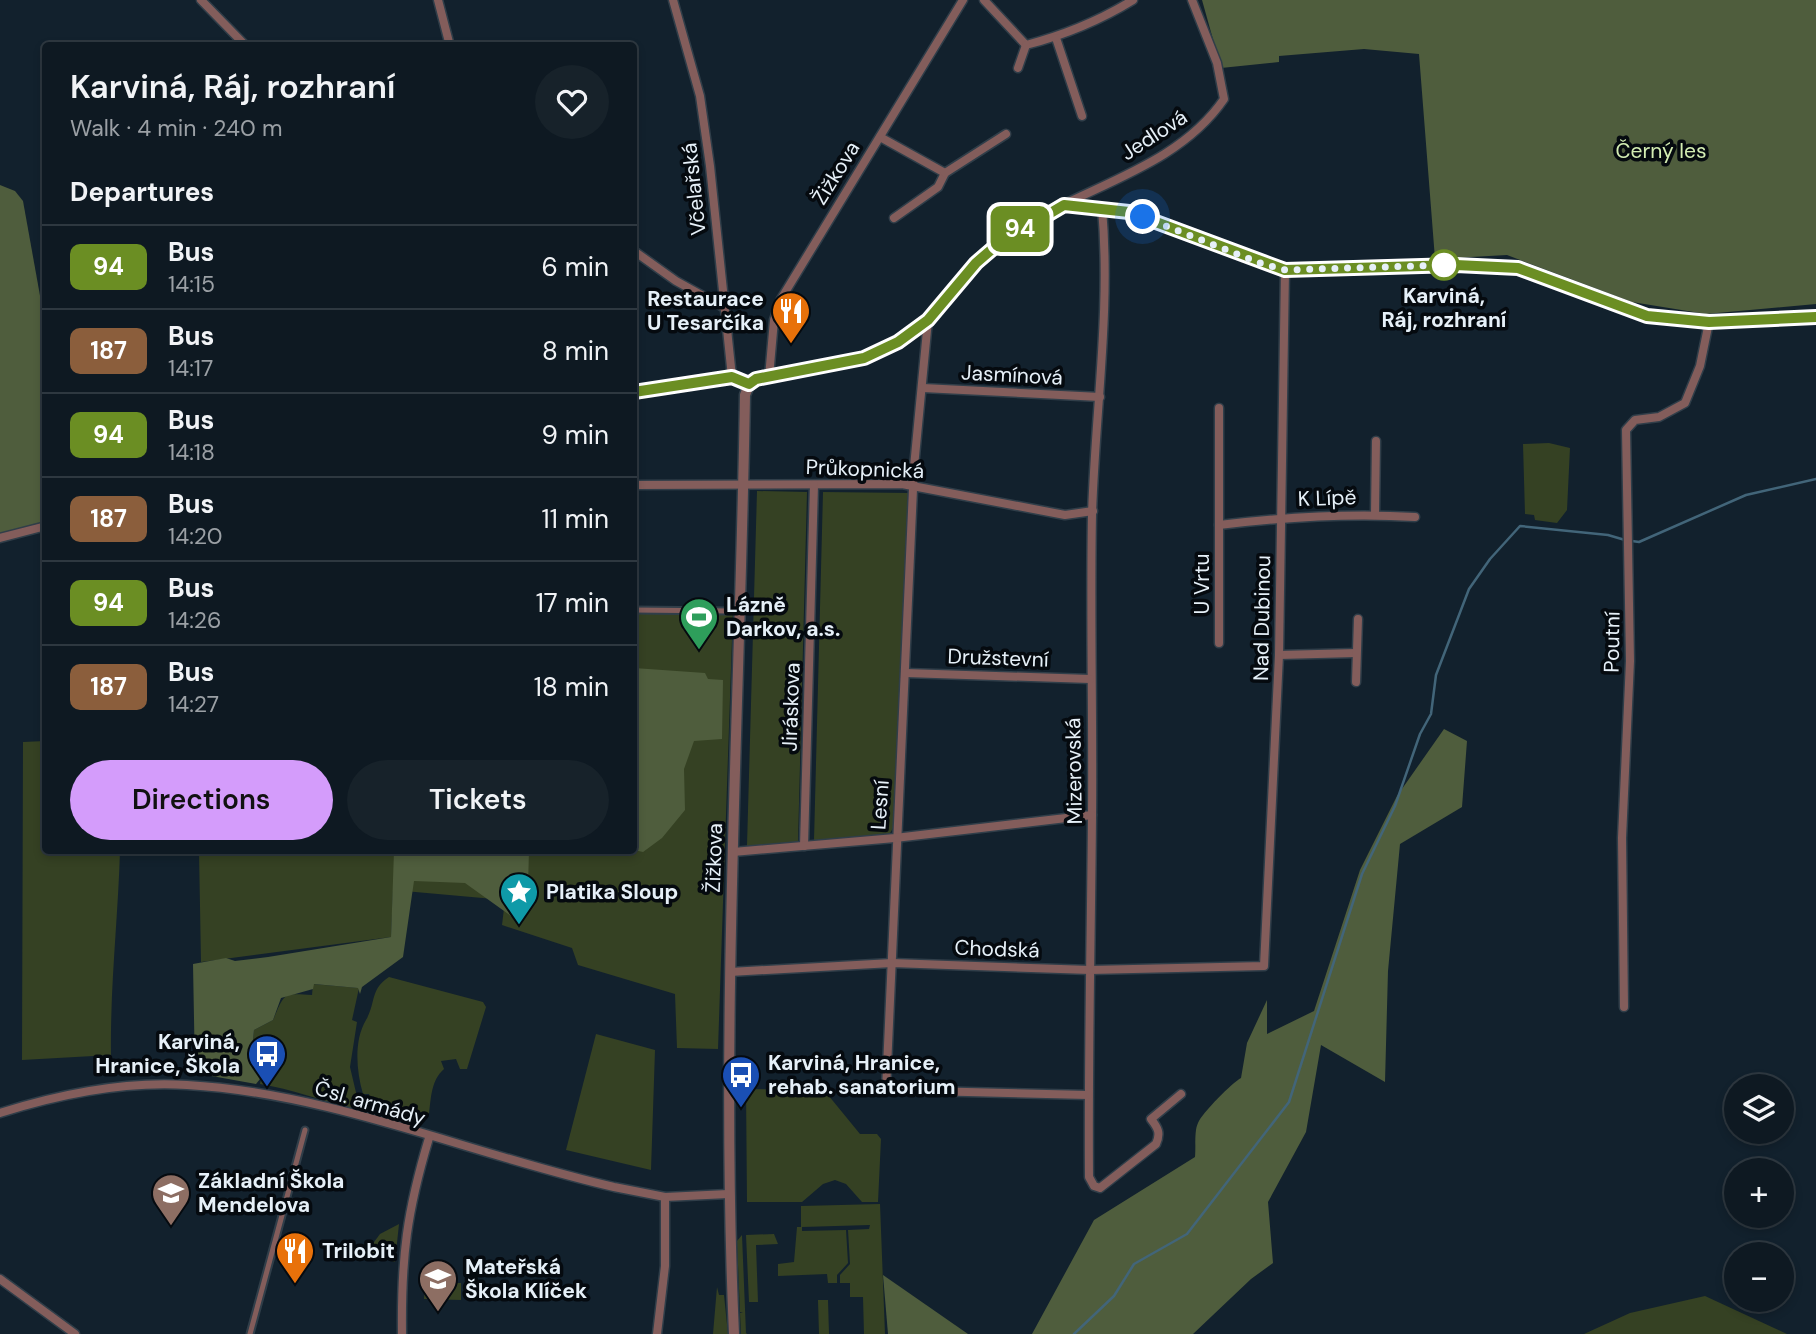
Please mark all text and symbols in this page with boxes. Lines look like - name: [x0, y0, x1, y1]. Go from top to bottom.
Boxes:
- text: Karviná, Ráj, rozhraní: [70, 65, 395, 108]
- button: heart: [535, 65, 609, 139]
- street label: Jedlová: [1115, 103, 1193, 167]
- text: Walk · 4 min · 240 m: [70, 113, 282, 143]
- street label: Žižkova: [806, 136, 866, 210]
- park label: Černý les: [1616, 137, 1706, 165]
- street label: Včelařská: [675, 141, 713, 237]
- text: Departures: [70, 175, 214, 209]
- your location: [1125, 199, 1160, 234]
- line badge: 94: [988, 206, 1052, 252]
- text: 94: [1005, 213, 1035, 244]
- text: Bus: [168, 235, 214, 269]
- text: 6 min: [541, 250, 609, 284]
- marker: Karviná, Ráj, rozhraní: [1429, 250, 1459, 280]
- text: 94: [93, 251, 124, 282]
- text: 14:15: [168, 269, 215, 299]
- place label: Karviná, Ráj, rozhraní: [1382, 282, 1507, 334]
- place label: Restaurace U Tesarčíka: [647, 285, 764, 337]
- restaurant icon: Restaurace U Tesarčíka: [770, 290, 812, 345]
- text: Bus: [168, 319, 214, 353]
- text: 8 min: [542, 334, 609, 368]
- text: 187: [90, 335, 127, 366]
- text: 14:17: [168, 353, 213, 383]
- street label: Jasmínová: [960, 358, 1064, 392]
- text: Bus: [168, 403, 214, 437]
- text: 9 min: [541, 418, 609, 452]
- text: 94: [93, 419, 124, 450]
- text: 14:18: [168, 437, 215, 467]
- street label: Průkopnická: [805, 453, 925, 485]
- street label: K Lípě: [1297, 483, 1357, 513]
- text: Bus: [168, 487, 214, 521]
- text: 11 min: [542, 502, 609, 536]
- text: 187: [90, 503, 127, 534]
- text: 14:20: [168, 521, 223, 551]
- street label: U Vrtu: [1188, 554, 1216, 614]
- street label: Nad Dubinou: [1247, 555, 1277, 681]
- text: Bus: [168, 571, 214, 605]
- text: 17 min: [536, 586, 609, 620]
- text: 94: [93, 587, 124, 618]
- place label: Lázně Darkov, a.s.: [726, 591, 840, 643]
- sports icon: Lázně Darkov, a.s.: [678, 596, 720, 651]
- text: 14:26: [168, 605, 221, 635]
- street label: Poutní: [1597, 611, 1627, 673]
- street label: Družstevní: [947, 642, 1049, 674]
- text: Bus: [168, 655, 214, 689]
- street label: Jiráskova: [775, 662, 807, 752]
- text: 18 min: [534, 670, 609, 704]
- text: 187: [90, 671, 127, 702]
- text: 14:27: [168, 689, 219, 719]
- street label: Mizerovská: [1059, 717, 1089, 825]
- button: Directions: [70, 760, 333, 840]
- button: Tickets: [347, 760, 609, 840]
- street label: Lesní: [864, 779, 896, 831]
- street label: Žižkova: [699, 823, 729, 893]
- place icon: Platika Sloup: [498, 871, 540, 926]
- place label: Platika Sloup: [546, 878, 678, 906]
- street label: Chodská: [954, 934, 1040, 964]
- place label: Karviná, Hranice, Škola: [95, 1028, 240, 1080]
- bus stop icon: Karviná, Hranice, Škola: [246, 1033, 288, 1088]
- place label: Karviná, Hranice, rehab. sanatorium: [768, 1049, 956, 1101]
- bus stop icon: Karviná, Hranice, rehab. sanatorium: [720, 1054, 762, 1109]
- street label: Čsl. armády: [311, 1074, 429, 1132]
- map controls: [1724, 1074, 1794, 1312]
- button: layers: [1724, 1074, 1794, 1144]
- button: +: [1724, 1158, 1794, 1228]
- place label: Základní Škola Mendelova: [198, 1167, 344, 1219]
- school or university icon: Základní Škola Mendelova: [150, 1172, 192, 1227]
- restaurant icon: Trilobit: [274, 1230, 316, 1285]
- place label: Trilobit: [322, 1237, 395, 1265]
- button: −: [1724, 1242, 1794, 1312]
- place label: Mateřská Škola Klíček: [465, 1253, 587, 1305]
- school or university icon: Mateřská Škola Klíček: [417, 1258, 459, 1313]

